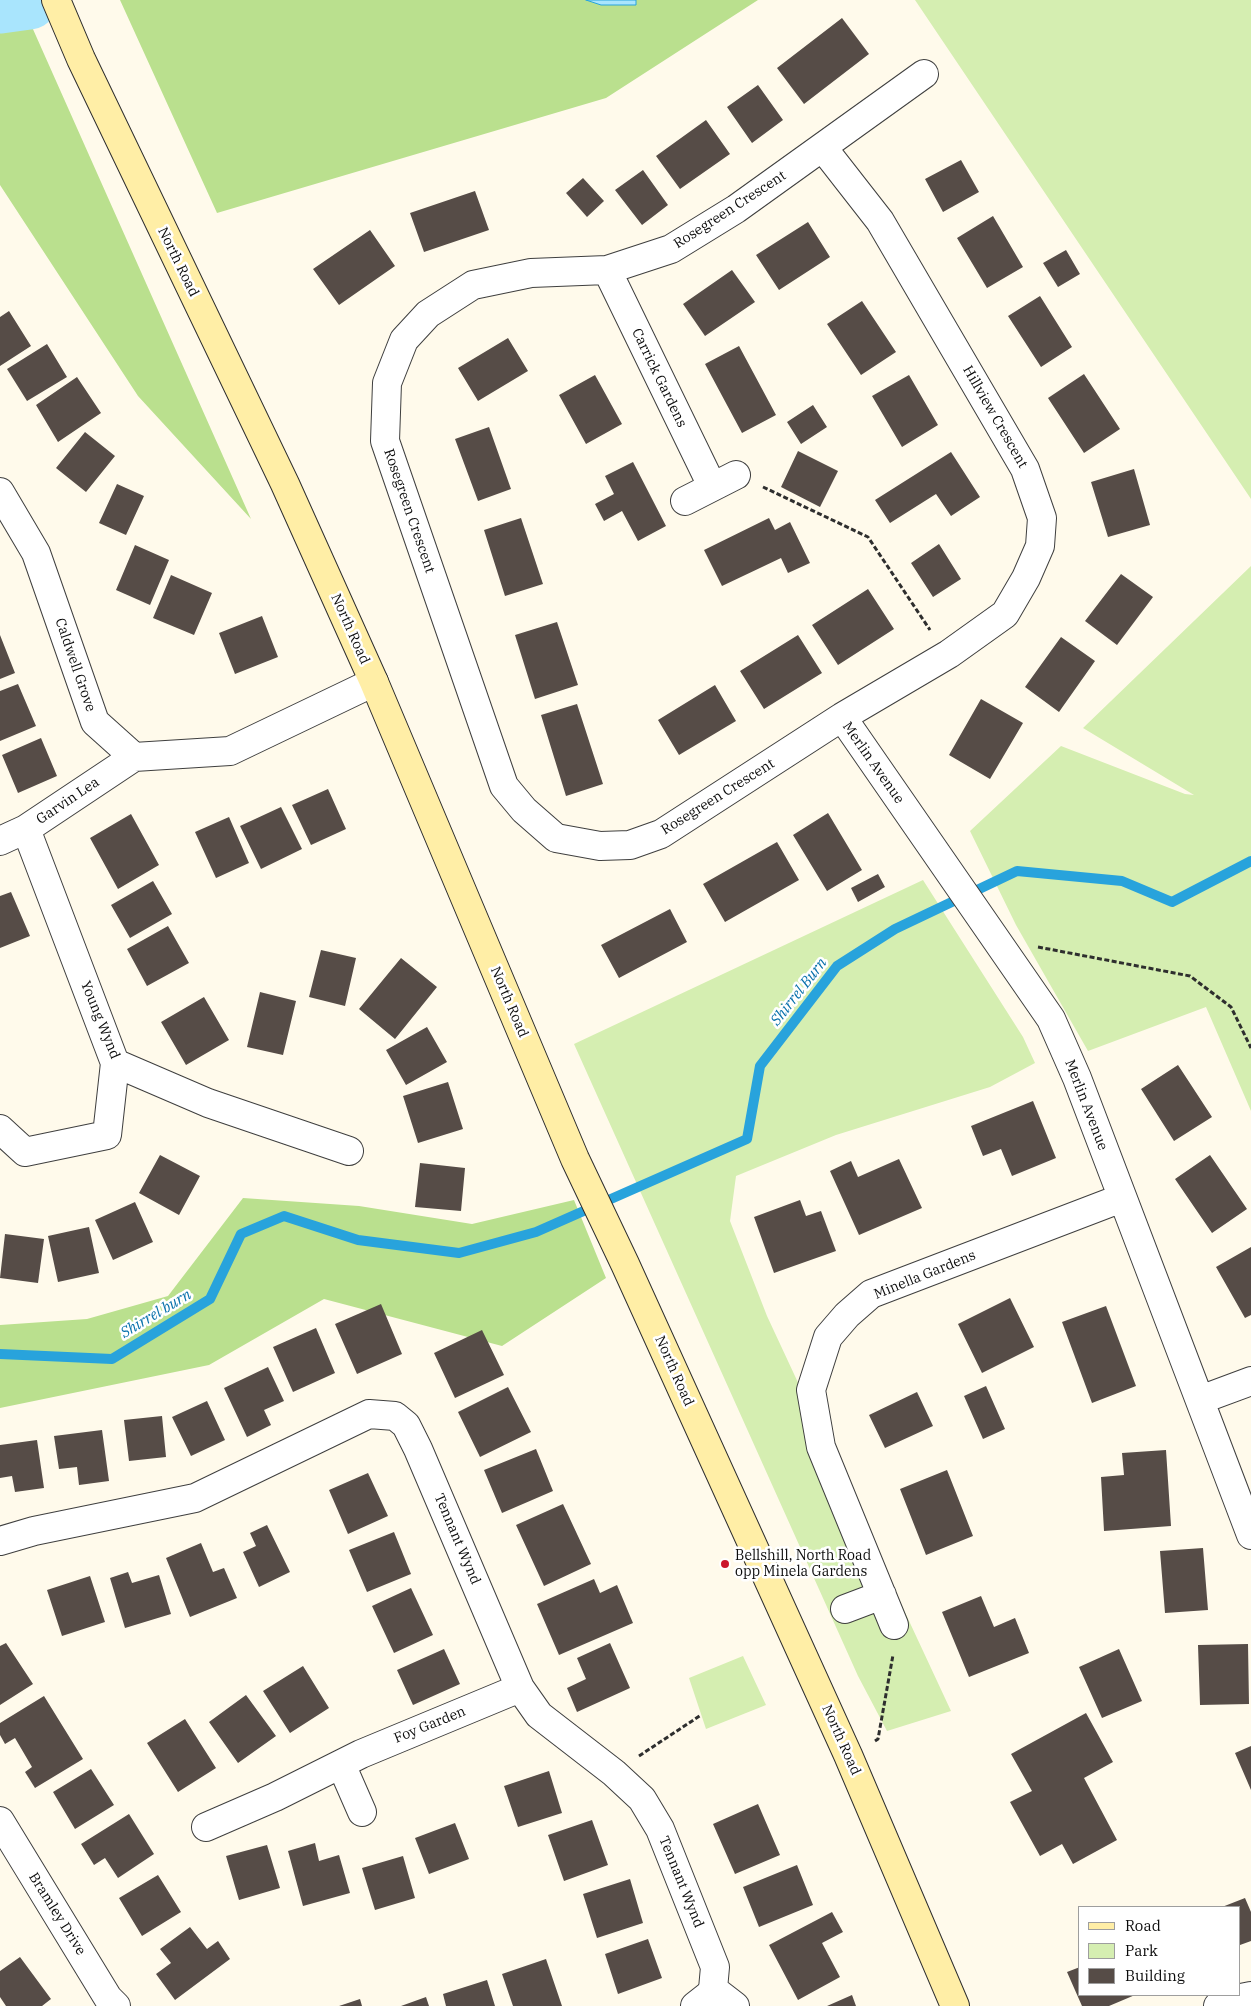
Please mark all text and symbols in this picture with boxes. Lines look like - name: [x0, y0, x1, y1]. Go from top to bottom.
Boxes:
- street label: Rosegreen Crescent: [671, 167, 789, 253]
- street label: North Road: [154, 224, 202, 300]
- street label: Carrick Gardens: [628, 326, 690, 430]
- street label: Hillview Crescent: [959, 363, 1031, 471]
- street label: Rosegreen Crescent: [380, 447, 438, 575]
- street label: North Road: [327, 591, 373, 667]
- street label: Caldwell Grove: [51, 616, 99, 714]
- street label: Merlin Avenue: [839, 719, 907, 807]
- street label: Rosegreen Crescent: [658, 755, 778, 839]
- street label: Garvin Lea: [33, 774, 103, 828]
- water label: Shirrel Burn: [767, 955, 831, 1029]
- street label: North Road: [487, 964, 531, 1040]
- street label: Young Wynd: [77, 979, 123, 1061]
- street label: Merlin Avenue: [1061, 1057, 1111, 1153]
- street label: Minella Gardens: [872, 1247, 978, 1303]
- water label: Shirrel burn: [117, 1286, 195, 1342]
- street label: North Road: [651, 1333, 697, 1409]
- street label: Tennant Wynd: [430, 1491, 484, 1587]
- place label: Bellshill, North Road opp Minela Gardens: [735, 1548, 871, 1580]
- marker: Bellshill, North Road opp Minela Gardens: [719, 1558, 731, 1570]
- street label: North Road: [818, 1702, 864, 1778]
- street label: Foy Garden: [392, 1703, 468, 1747]
- street label: Tennant Wynd: [655, 1834, 707, 1930]
- street label: Bramley Drive: [25, 1870, 89, 1958]
- legend: [1078, 1906, 1241, 1996]
- text: Road: [1125, 1916, 1161, 1935]
- text: Park: [1125, 1941, 1158, 1960]
- text: Building: [1125, 1966, 1185, 1985]

